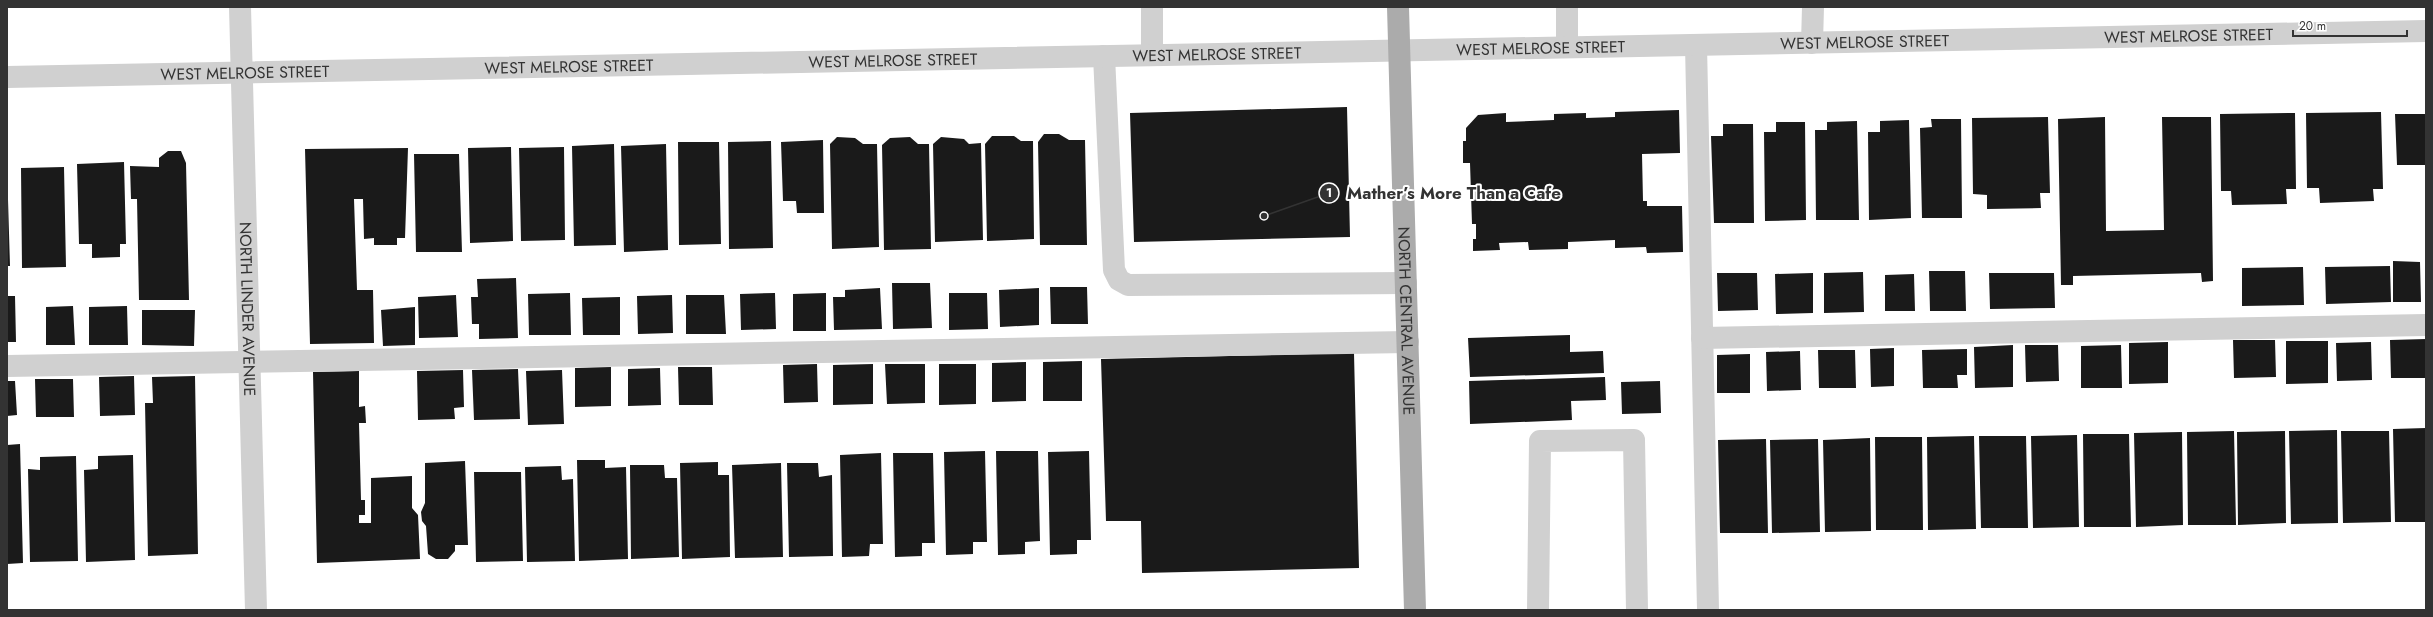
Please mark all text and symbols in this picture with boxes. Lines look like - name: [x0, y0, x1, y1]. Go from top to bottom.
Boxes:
- scale bar: [2293, 12, 2407, 38]
- text: 20 m: [2299, 17, 2326, 35]
- street label: WEST MELROSE STREET: [2104, 22, 2274, 49]
- street label: WEST MELROSE STREET: [1780, 29, 1950, 55]
- street label: WEST MELROSE STREET: [1456, 35, 1626, 61]
- street label: WEST MELROSE STREET: [1132, 41, 1302, 67]
- street label: WEST MELROSE STREET: [808, 47, 978, 73]
- street label: WEST MELROSE STREET: [484, 53, 654, 79]
- street label: WEST MELROSE STREET: [160, 59, 330, 86]
- callout: Mather’s More Than a Cafe: [1319, 178, 1569, 207]
- text: Mather’s More Than a Cafe: [1347, 181, 1561, 205]
- text: 1: [1326, 184, 1332, 202]
- street label: NORTH LINDER AVENUE: [234, 221, 262, 396]
- street label: NORTH CENTRAL AVENUE: [1393, 226, 1421, 415]

